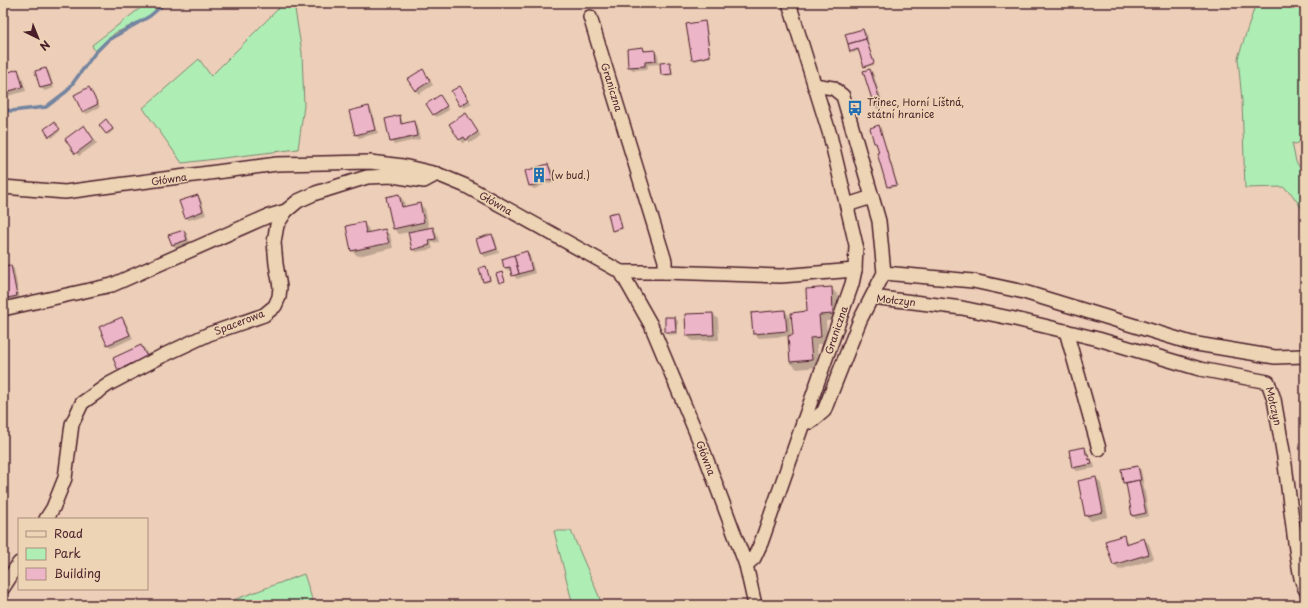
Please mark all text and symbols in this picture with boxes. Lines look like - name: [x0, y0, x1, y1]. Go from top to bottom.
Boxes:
- north arrow: [18, 18, 58, 58]
- text: N: [36, 36, 54, 55]
- street label: Graniczna: [598, 61, 627, 114]
- place label: Třinec, Horní Líštná, státní hranice: [867, 94, 964, 121]
- bus stop icon: Třinec, Horní Líštná, státní hranice: [846, 99, 864, 117]
- building icon: (w bud.): [530, 166, 548, 184]
- place label: (w bud.): [551, 167, 590, 182]
- street label: Główna: [150, 168, 189, 188]
- street label: Główna: [477, 187, 516, 218]
- street label: Mołczyn: [876, 290, 916, 310]
- street label: Graniczna: [820, 303, 851, 356]
- street label: Spacerowa: [212, 305, 267, 338]
- street label: Mołczyn: [1262, 385, 1286, 427]
- street label: Główna: [693, 438, 720, 478]
- legend: [18, 518, 148, 590]
- text: Road: [54, 524, 83, 542]
- text: Park: [54, 544, 81, 562]
- text: Building: [54, 564, 101, 582]

